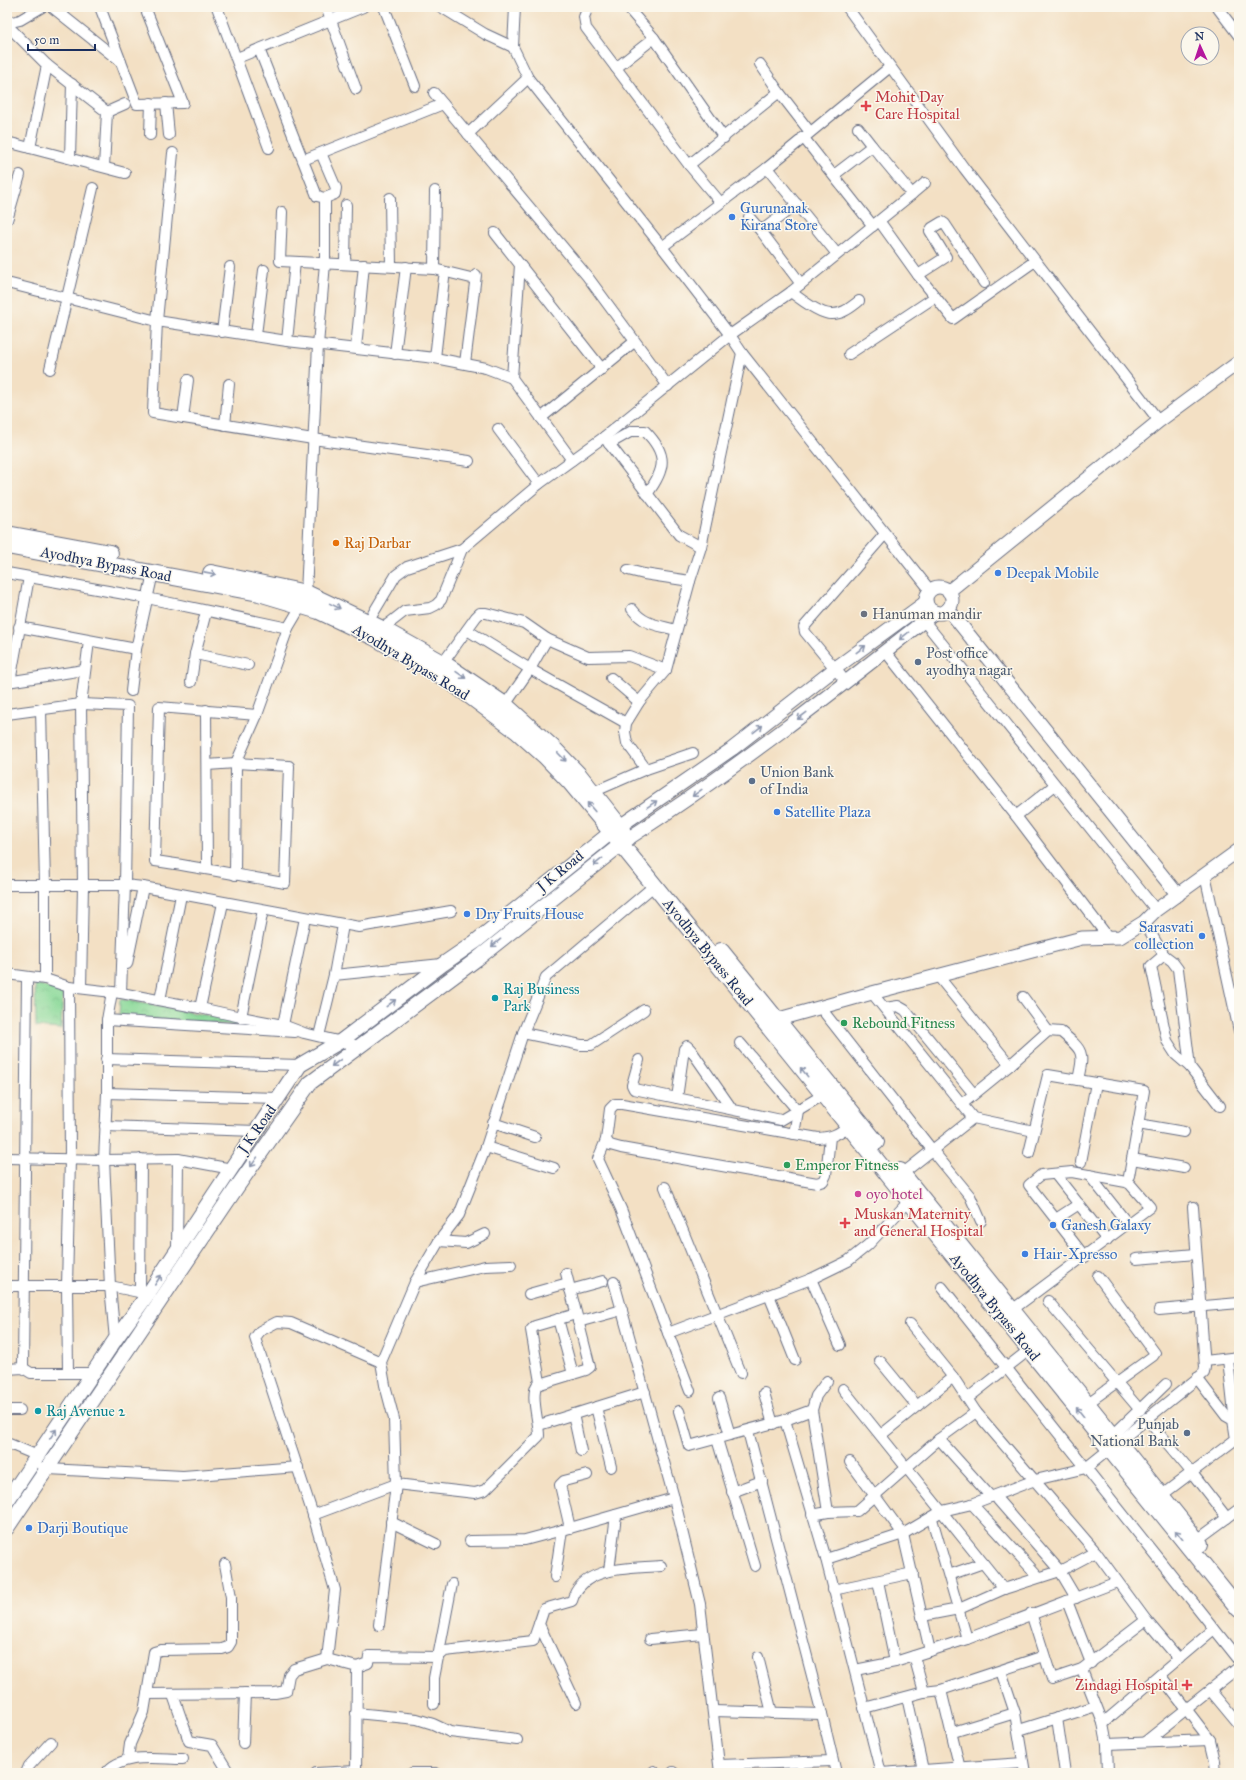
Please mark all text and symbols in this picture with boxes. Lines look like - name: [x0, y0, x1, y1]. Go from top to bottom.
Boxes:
- scale bar: [28, 26, 95, 52]
- north arrow: [1180, 26, 1220, 66]
- text: N: [1194, 30, 1205, 43]
- text: 50 m: [34, 33, 59, 47]
- place label: Mohit Day Care Hospital: [875, 88, 961, 123]
- marker: Mohit Day Care Hospital: [860, 100, 872, 112]
- place label: Gurunanak Kirana Store: [740, 199, 818, 234]
- marker: Gurunanak Kirana Store: [727, 212, 737, 222]
- place label: Raj Darbar: [344, 534, 411, 552]
- marker: Raj Darbar: [331, 538, 341, 548]
- street label: Ayodhya Bypass Road: [38, 542, 174, 586]
- place label: Deepak Mobile: [1006, 564, 1099, 582]
- marker: Deepak Mobile: [993, 568, 1003, 578]
- one-way arrow: [203, 569, 216, 577]
- one-way arrow: [329, 603, 341, 610]
- place label: Hanuman mandir: [872, 605, 982, 623]
- marker: Hanuman mandir: [859, 609, 869, 619]
- street label: Ayodhya Bypass Road: [348, 619, 473, 704]
- one-way arrow: [899, 632, 910, 641]
- place label: Post office ayodhya nagar: [926, 644, 1013, 679]
- one-way arrow: [855, 645, 866, 654]
- marker: Post office ayodhya nagar: [913, 657, 923, 667]
- one-way arrow: [456, 671, 467, 679]
- one-way arrow: [796, 712, 807, 721]
- one-way arrow: [753, 725, 764, 733]
- one-way arrow: [557, 752, 567, 762]
- place label: Union Bank of India: [760, 763, 834, 798]
- marker: Union Bank of India: [747, 776, 757, 786]
- one-way arrow: [691, 789, 702, 797]
- one-way arrow: [646, 800, 657, 808]
- one-way arrow: [587, 802, 595, 813]
- place label: Satellite Plaza: [785, 803, 871, 821]
- marker: Satellite Plaza: [772, 807, 782, 817]
- street label: J K Road: [531, 846, 588, 897]
- one-way arrow: [592, 858, 603, 866]
- street label: Ayodhya Bypass Road: [658, 894, 757, 1010]
- place label: Dry Fruits House: [475, 905, 584, 923]
- marker: Dry Fruits House: [462, 909, 472, 919]
- place label: Sarasvati collection: [1134, 918, 1194, 953]
- marker: Sarasvati collection: [1197, 931, 1207, 941]
- one-way arrow: [491, 939, 502, 947]
- place label: Raj Business Park: [503, 980, 580, 1015]
- marker: Raj Business Park: [490, 993, 500, 1003]
- one-way arrow: [385, 999, 396, 1007]
- place label: Rebound Fitness: [852, 1014, 955, 1032]
- marker: Rebound Fitness: [839, 1018, 849, 1028]
- one-way arrow: [331, 1059, 342, 1067]
- one-way arrow: [800, 1067, 809, 1077]
- street label: J K Road: [233, 1101, 281, 1159]
- place label: Emperor Fitness: [795, 1156, 899, 1174]
- one-way arrow: [250, 1157, 258, 1168]
- marker: Emperor Fitness: [782, 1160, 792, 1170]
- place label: oyo hotel: [866, 1185, 924, 1203]
- marker: oyo hotel: [853, 1189, 863, 1199]
- place label: Muskan Maternity and General Hospital: [854, 1205, 984, 1240]
- place label: Ganesh Galaxy: [1061, 1216, 1152, 1234]
- marker: Muskan Maternity and General Hospital: [839, 1217, 851, 1229]
- marker: Ganesh Galaxy: [1048, 1220, 1058, 1230]
- place label: Hair-Xpresso: [1033, 1245, 1118, 1263]
- street label: Ayodhya Bypass Road: [945, 1249, 1044, 1365]
- marker: Hair-Xpresso: [1020, 1249, 1030, 1259]
- one-way arrow: [154, 1274, 162, 1286]
- place label: Raj Avenue 2: [46, 1402, 126, 1420]
- marker: Raj Avenue 2: [33, 1406, 43, 1416]
- one-way arrow: [1076, 1407, 1084, 1418]
- place label: Punjab National Bank: [1090, 1415, 1179, 1450]
- one-way arrow: [48, 1428, 57, 1439]
- marker: Punjab National Bank: [1182, 1428, 1192, 1438]
- place label: Darji Boutique: [37, 1519, 128, 1538]
- marker: Darji Boutique: [24, 1523, 34, 1533]
- one-way arrow: [1175, 1530, 1184, 1541]
- place label: Zindagi Hospital: [1075, 1676, 1179, 1694]
- marker: Zindagi Hospital: [1181, 1679, 1193, 1691]

